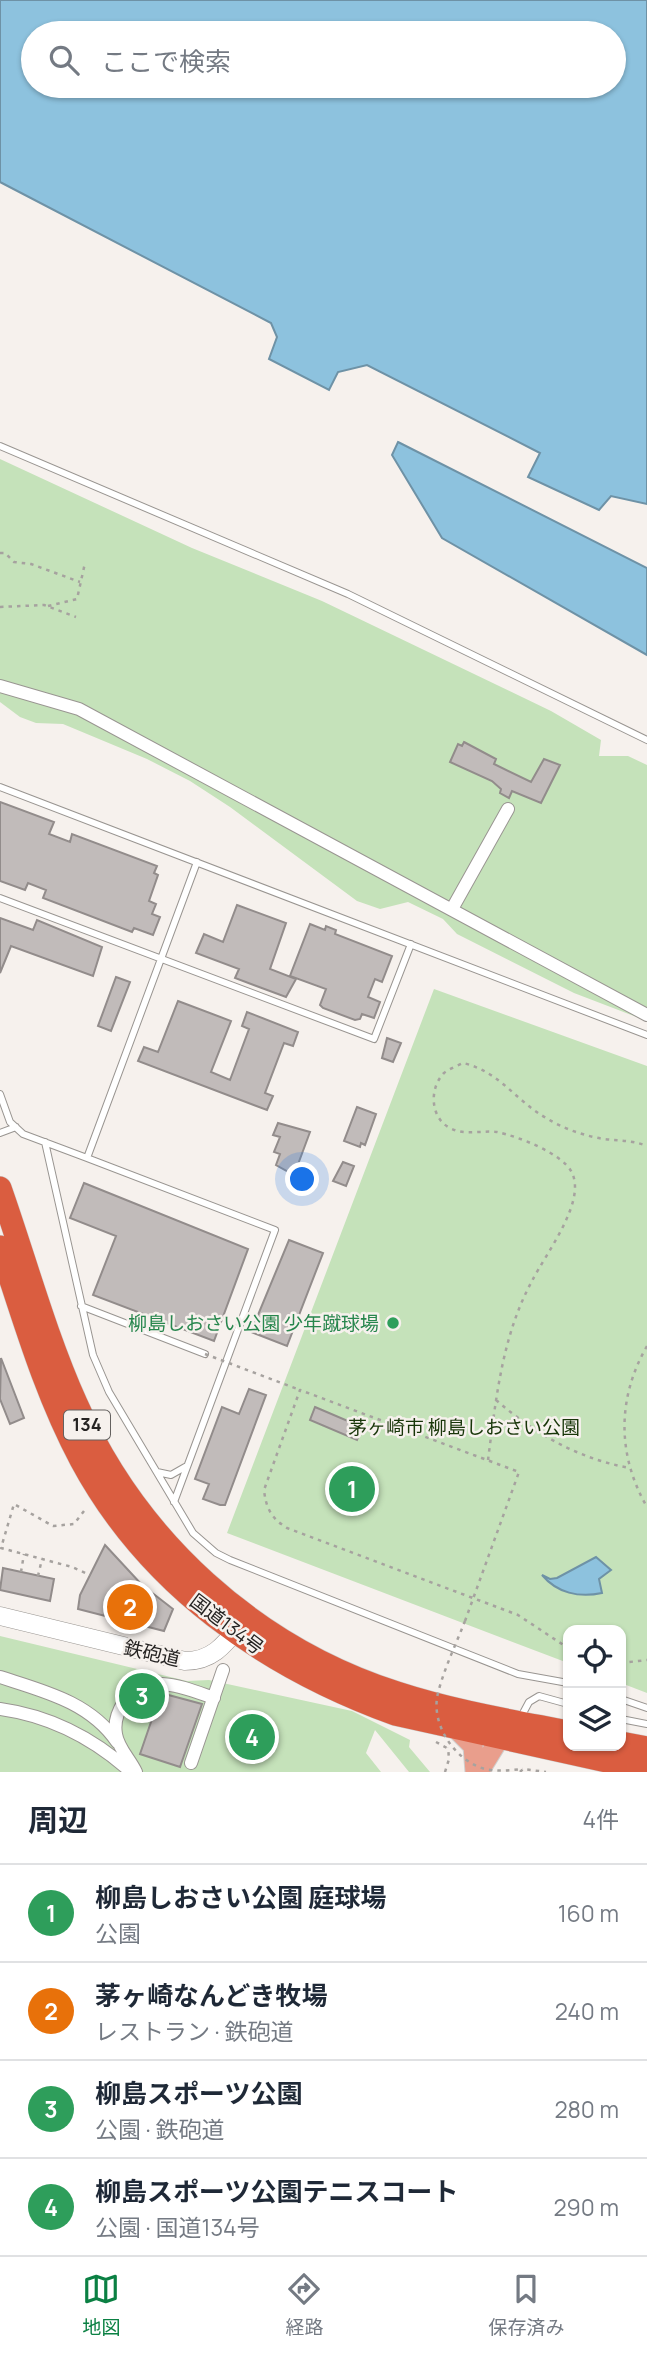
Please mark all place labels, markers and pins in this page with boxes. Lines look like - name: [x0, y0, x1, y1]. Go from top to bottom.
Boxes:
- place label: 柳島しおさい公園 少年蹴球場: [128, 1310, 379, 1336]
- marker: 柳島しおさい公園 少年蹴球場: [385, 1315, 401, 1331]
- pin: 1: [329, 1463, 375, 1515]
- pin: 2: [107, 1581, 153, 1633]
- pin: 3: [119, 1670, 165, 1722]
- pin: 4: [229, 1711, 275, 1763]

